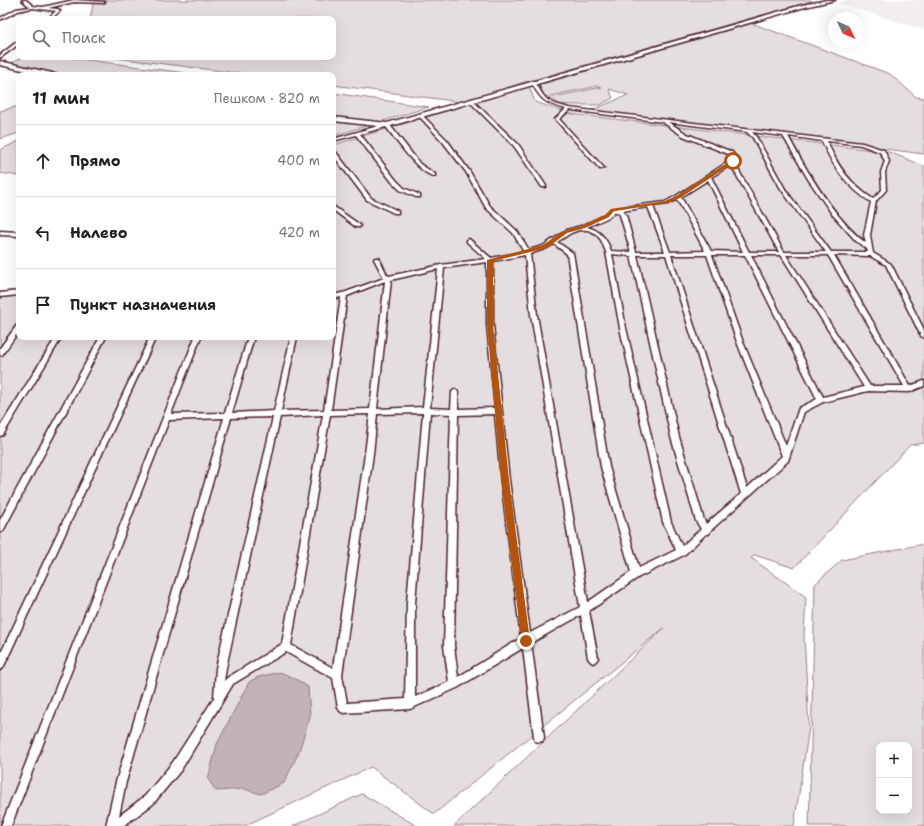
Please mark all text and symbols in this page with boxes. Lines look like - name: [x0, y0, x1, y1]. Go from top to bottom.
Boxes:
- north arrow: [828, 12, 864, 48]
- search box: [16, 16, 336, 60]
- icon: search: [30, 27, 52, 49]
- text: Поиск: [62, 28, 106, 48]
- text: 11 мин: [32, 87, 90, 109]
- text: Пешком · 820 m: [214, 90, 320, 107]
- icon: ahead: [32, 150, 54, 172]
- text: Прямо: [70, 151, 120, 171]
- text: 400 m: [277, 152, 320, 169]
- route start: [724, 152, 742, 170]
- icon: left: [32, 222, 54, 244]
- text: Налево: [70, 223, 128, 243]
- text: 420 m: [278, 224, 320, 241]
- icon: arrive: [32, 294, 54, 316]
- text: Пункт назначения: [70, 295, 216, 315]
- route end: [517, 632, 535, 650]
- map controls: [876, 742, 912, 814]
- button: +: [876, 742, 912, 778]
- button: −: [876, 778, 912, 814]

